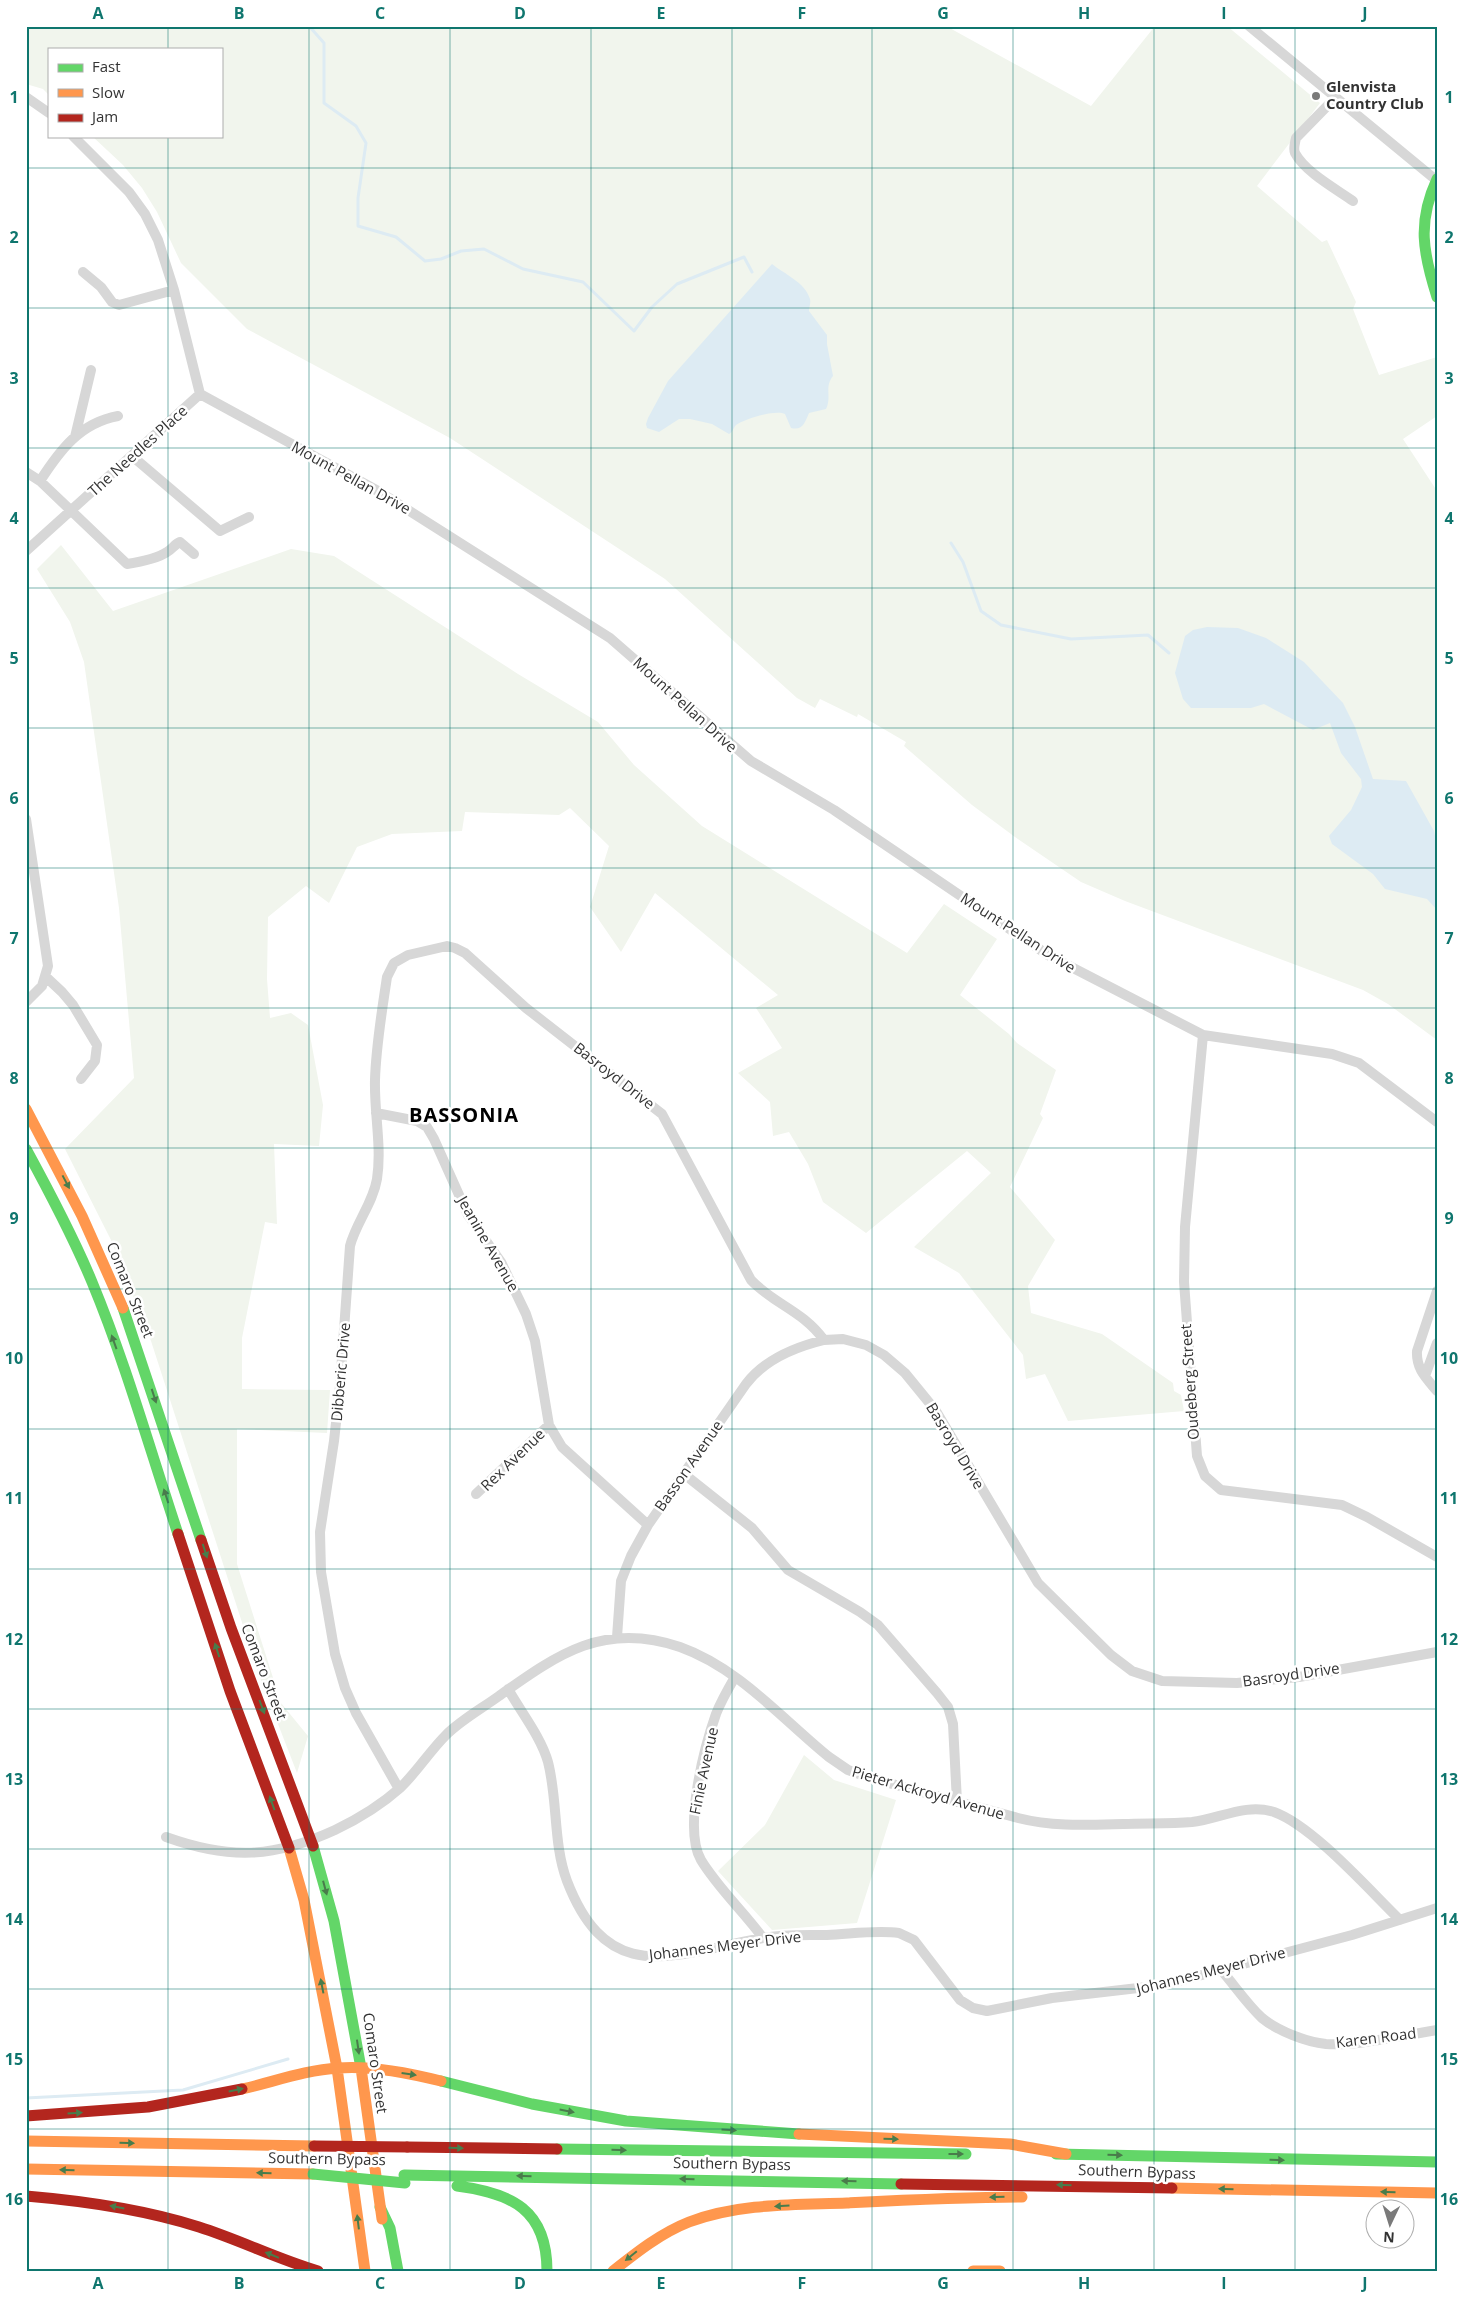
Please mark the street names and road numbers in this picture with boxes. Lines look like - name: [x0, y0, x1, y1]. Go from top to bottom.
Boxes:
- street label: The Needles Place: [83, 400, 191, 500]
- street label: Mount Pellan Drive: [288, 436, 415, 518]
- street label: Mount Pellan Drive: [629, 652, 742, 756]
- street label: Mount Pellan Drive: [957, 887, 1080, 977]
- street label: Basroyd Drive: [570, 1037, 659, 1113]
- street label: Jeanine Avenue: [452, 1190, 524, 1295]
- street label: Comaro Street: [103, 1239, 159, 1340]
- street label: Dibberic Drive: [326, 1322, 354, 1422]
- street label: Oudeberg Street: [1175, 1323, 1203, 1441]
- street label: Basroyd Drive: [922, 1398, 990, 1492]
- street label: Basson Avenue: [649, 1416, 727, 1515]
- street label: Rex Avenue: [476, 1424, 549, 1495]
- street label: Comaro Street: [237, 1621, 292, 1723]
- street label: Basroyd Drive: [1241, 1657, 1341, 1691]
- street label: Finie Avenue: [684, 1725, 722, 1816]
- street label: Pieter Ackroyd Avenue: [850, 1761, 1007, 1823]
- street label: Johannes Meyer Drive: [646, 1926, 802, 1965]
- street label: Johannes Meyer Drive: [1132, 1942, 1287, 1999]
- street label: Comaro Street: [359, 2011, 393, 2115]
- street label: Karen Road: [1334, 2022, 1417, 2052]
- street label: Southern Bypass: [268, 2147, 386, 2169]
- street label: Southern Bypass: [673, 2152, 791, 2174]
- street label: Southern Bypass: [1078, 2159, 1196, 2183]

